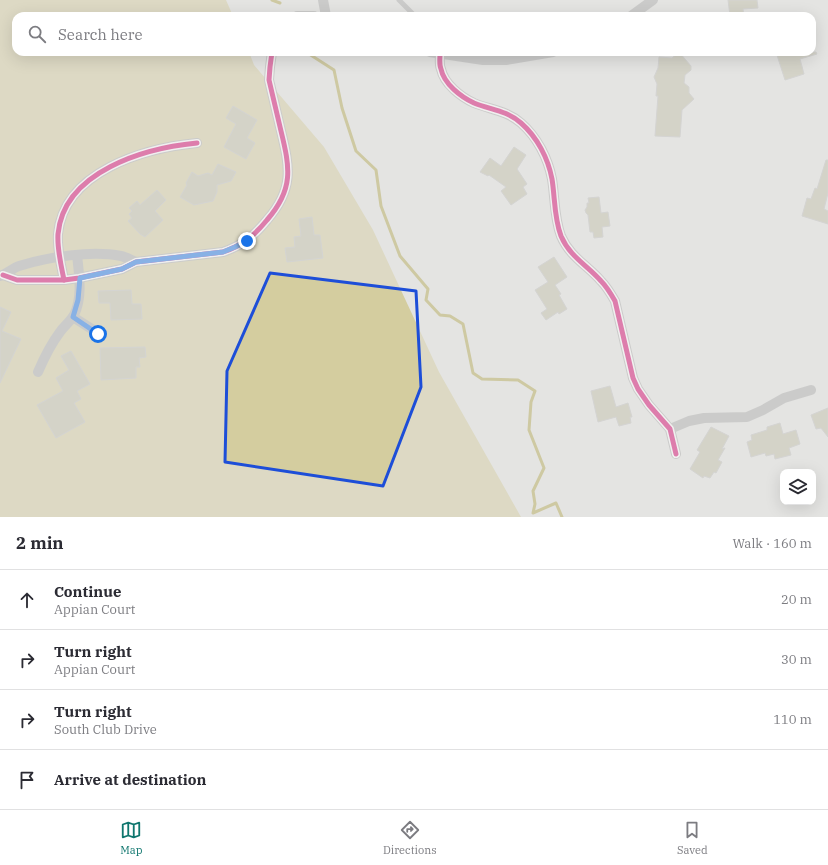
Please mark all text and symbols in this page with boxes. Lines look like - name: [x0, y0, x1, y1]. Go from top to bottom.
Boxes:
- search box: [12, 12, 816, 56]
- icon: search: [26, 23, 48, 45]
- text: Search here: [58, 25, 143, 44]
- route end: [238, 232, 256, 250]
- route start: [89, 325, 107, 343]
- map controls: [780, 469, 816, 505]
- button: layers: [780, 469, 816, 505]
- text: 2 min: [16, 532, 64, 554]
- text: Walk · 160 m: [733, 535, 812, 552]
- text: Continue: [54, 582, 121, 601]
- icon: ahead: [16, 589, 38, 611]
- text: 20 m: [781, 591, 812, 608]
- text: Appian Court: [54, 601, 135, 618]
- text: Turn right: [54, 642, 132, 661]
- icon: right: [16, 649, 38, 671]
- text: 30 m: [781, 651, 812, 668]
- text: Appian Court: [54, 661, 135, 678]
- text: Turn right: [54, 702, 132, 721]
- icon: right: [16, 709, 38, 731]
- text: 110 m: [773, 711, 812, 728]
- text: South Club Drive: [54, 721, 157, 738]
- icon: arrive: [16, 769, 38, 791]
- text: Arrive at destination: [54, 770, 206, 789]
- tab: Map: [120, 819, 143, 857]
- tab: Directions: [383, 819, 437, 857]
- tab: Saved: [677, 819, 708, 857]

